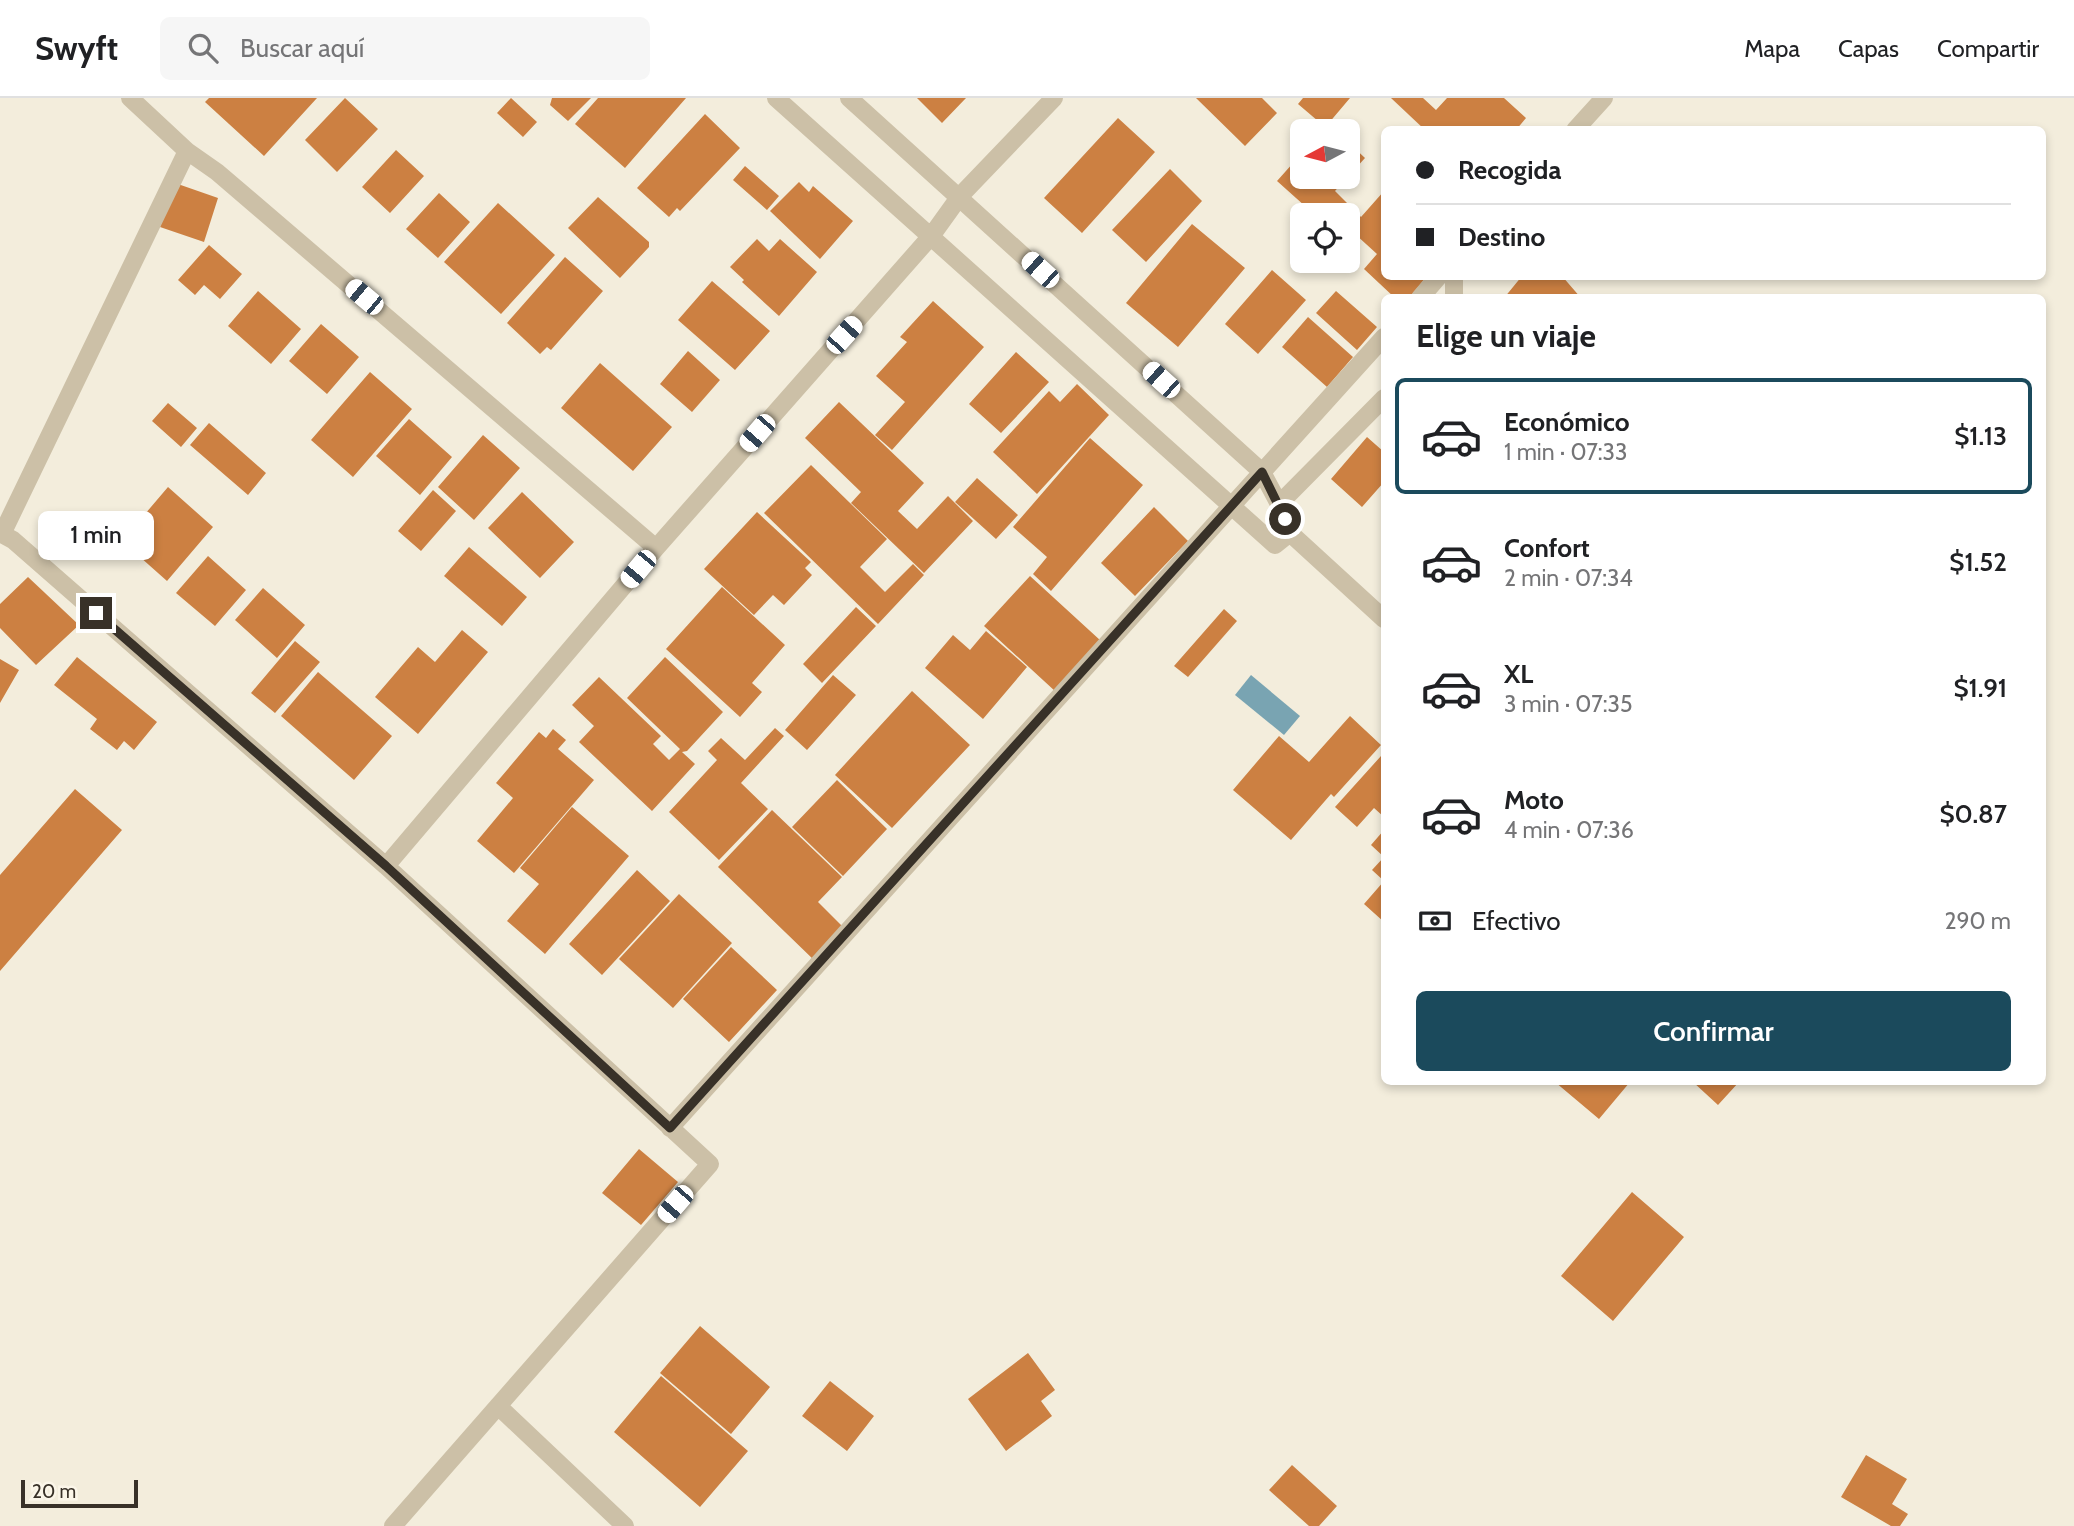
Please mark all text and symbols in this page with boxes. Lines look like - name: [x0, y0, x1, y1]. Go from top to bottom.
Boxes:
- search box: [160, 17, 650, 80]
- text: Swyft: [35, 28, 118, 68]
- icon: search: [184, 29, 222, 67]
- text: Buscar aquí: [240, 32, 364, 64]
- text: Mapa: [1744, 34, 1800, 63]
- text: Capas: [1838, 34, 1899, 63]
- text: Compartir: [1937, 34, 2039, 63]
- north arrow: [1290, 119, 1360, 189]
- map controls: [1290, 119, 1360, 273]
- text: Recogida: [1458, 154, 1561, 186]
- button: locate: [1290, 203, 1360, 273]
- text: Destino: [1458, 221, 1545, 253]
- car: [1018, 248, 1063, 292]
- car: [342, 275, 387, 319]
- car: [823, 312, 866, 358]
- text: Elige un viaje: [1416, 316, 1596, 355]
- car: [1139, 358, 1184, 402]
- icon: car: [1420, 405, 1483, 468]
- text: Económico: [1504, 406, 1630, 438]
- car: [736, 410, 779, 456]
- text: $1.13: [1954, 420, 2007, 452]
- text: 1 min · 07:33: [1504, 438, 1627, 466]
- route start: [1269, 503, 1301, 535]
- callout: 1 min: [38, 512, 154, 560]
- text: 1 min: [70, 521, 122, 549]
- icon: car: [1420, 531, 1483, 594]
- text: Confort: [1504, 532, 1590, 564]
- car: [617, 546, 660, 592]
- text: $1.52: [1949, 546, 2007, 578]
- text: 2 min · 07:34: [1504, 564, 1633, 592]
- route end: [80, 597, 112, 629]
- icon: car: [1420, 657, 1483, 720]
- text: XL: [1504, 658, 1533, 690]
- text: $1.91: [1953, 672, 2007, 704]
- text: 3 min · 07:35: [1504, 690, 1632, 718]
- icon: car: [1420, 783, 1483, 846]
- text: Moto: [1504, 784, 1564, 816]
- text: $0.87: [1939, 798, 2007, 830]
- text: 4 min · 07:36: [1504, 816, 1634, 844]
- icon: cash: [1416, 902, 1454, 940]
- text: Efectivo: [1472, 905, 1561, 937]
- text: 290 m: [1944, 907, 2011, 935]
- button: Confirmar: [1416, 991, 2011, 1071]
- car: [654, 1181, 697, 1227]
- scale bar: [21, 1477, 138, 1509]
- text: 20 m: [32, 1480, 76, 1503]

